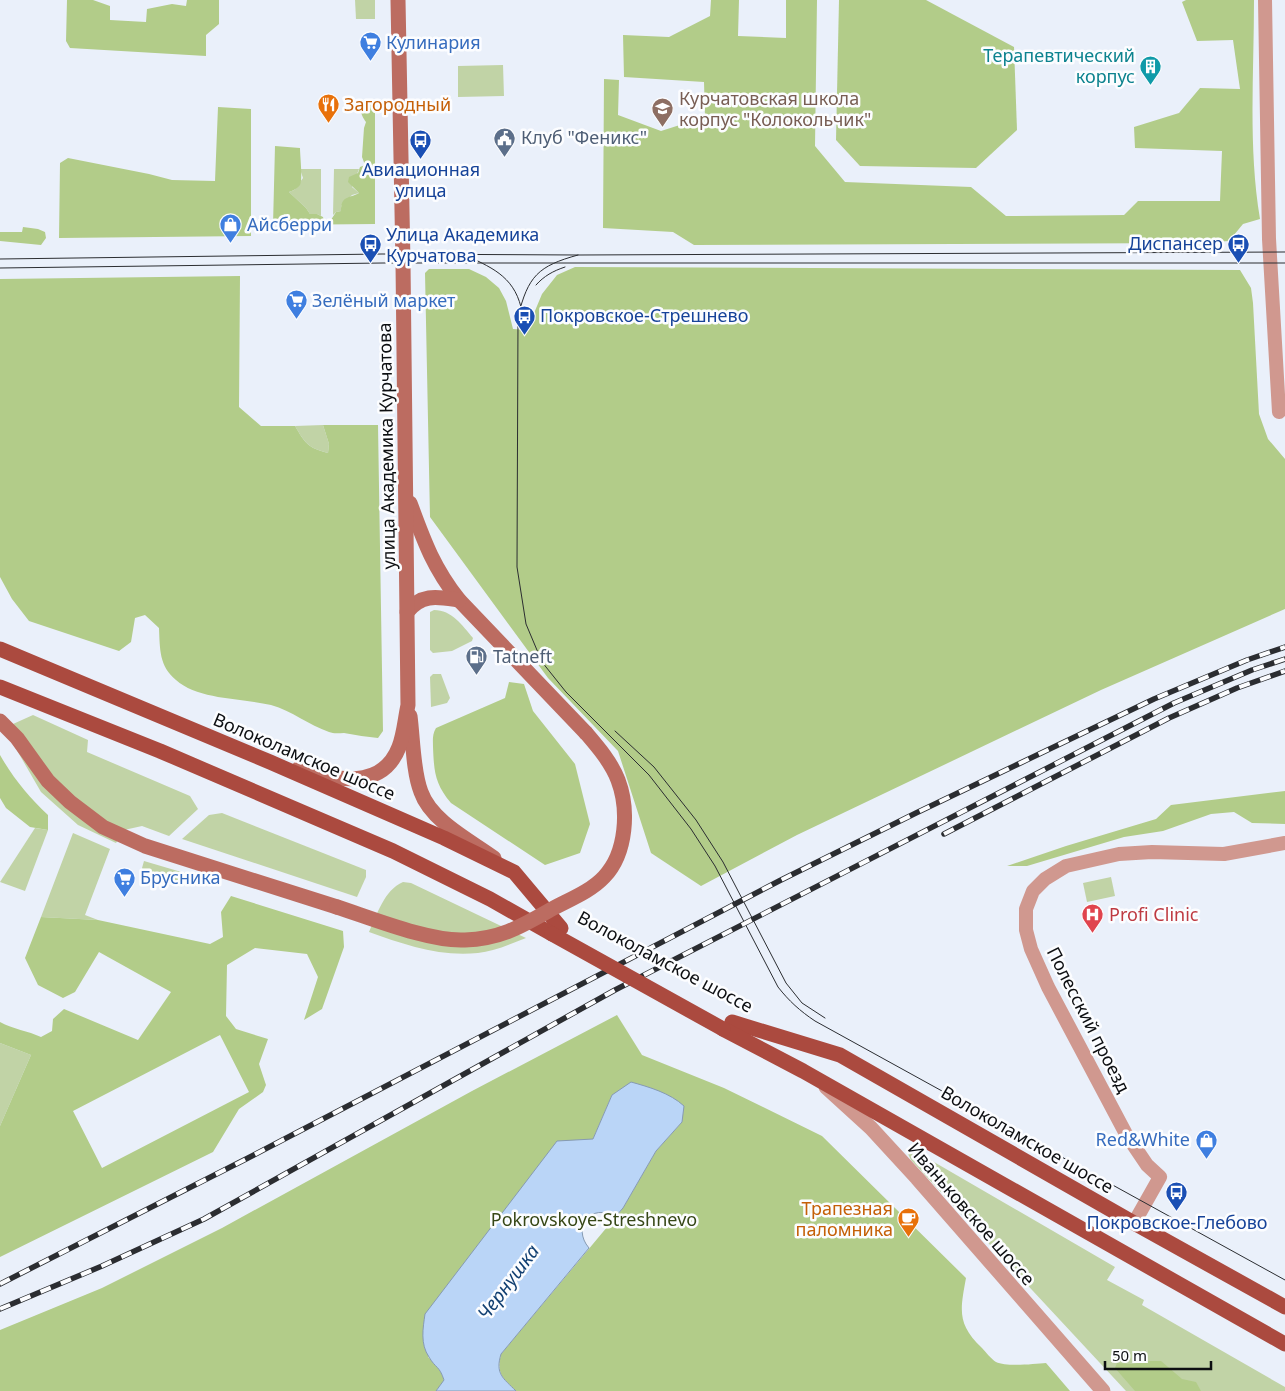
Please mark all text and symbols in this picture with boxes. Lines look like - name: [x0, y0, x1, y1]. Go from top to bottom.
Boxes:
- place label: Кулинария: [386, 30, 481, 54]
- supermarket icon: Кулинария: [358, 31, 382, 62]
- place label: Терапевтический корпус: [983, 43, 1135, 88]
- building icon: Терапевтический корпус: [1139, 54, 1163, 85]
- place label: Курчатовская школа корпус "Колокольчик": [679, 86, 871, 131]
- place label: Загородный: [344, 92, 451, 116]
- restaurant icon: Загородный: [316, 93, 340, 124]
- school or university icon: Курчатовская школа корпус "Колокольчик": [651, 97, 675, 128]
- place label: Клуб "Феникс": [521, 125, 647, 149]
- public building icon: Клуб "Феникс": [493, 126, 517, 157]
- bus stop icon: Авиационная улица: [409, 128, 433, 159]
- place label: Авиационная улица: [362, 157, 480, 202]
- place label: Айсберри: [247, 212, 332, 236]
- shop icon: Айсберри: [219, 213, 243, 244]
- place label: Улица Академика Курчатова: [386, 222, 539, 267]
- place label: Диспансер: [1128, 231, 1223, 255]
- bus stop icon: Диспансер: [1227, 232, 1251, 263]
- bus stop icon: Улица Академика Курчатова: [358, 233, 382, 264]
- place label: Зелёный маркет: [312, 288, 456, 312]
- supermarket icon: Зелёный маркет: [284, 289, 308, 320]
- place label: Покровское-Стрешнево: [540, 303, 748, 327]
- bus stop icon: Покровское-Стрешнево: [512, 304, 536, 335]
- street label: улица Академика Курчатова: [372, 323, 400, 570]
- place label: Tatneft: [493, 644, 553, 668]
- fuel station icon: Tatneft: [465, 645, 489, 676]
- street label: Волоколамское шоссе: [210, 707, 399, 805]
- place label: Брусника: [140, 865, 220, 889]
- supermarket icon: Брусника: [112, 866, 136, 897]
- place label: Profi Clinic: [1109, 902, 1199, 926]
- hospital icon: Profi Clinic: [1081, 903, 1105, 934]
- street label: Волоколамское шоссе: [574, 905, 757, 1018]
- street label: Полесский проезд: [1042, 943, 1136, 1097]
- street label: Волоколамское шоссе: [937, 1080, 1118, 1198]
- place label: Red&White: [1096, 1127, 1190, 1151]
- shop icon: Red&White: [1194, 1128, 1218, 1159]
- street label: Иваньковское шоссе: [903, 1137, 1041, 1290]
- bus stop icon: Покровское-Глебово: [1165, 1181, 1189, 1212]
- place label: Трапезная паломника: [796, 1196, 893, 1241]
- park label: Pokrovskoye-Streshnevo: [491, 1207, 697, 1231]
- cafe icon: Трапезная паломника: [897, 1207, 921, 1238]
- place label: Покровское-Глебово: [1086, 1210, 1268, 1234]
- water label: Чернушка: [471, 1239, 545, 1325]
- scale bar: [1105, 1338, 1211, 1370]
- text: 50 m: [1112, 1345, 1147, 1365]

